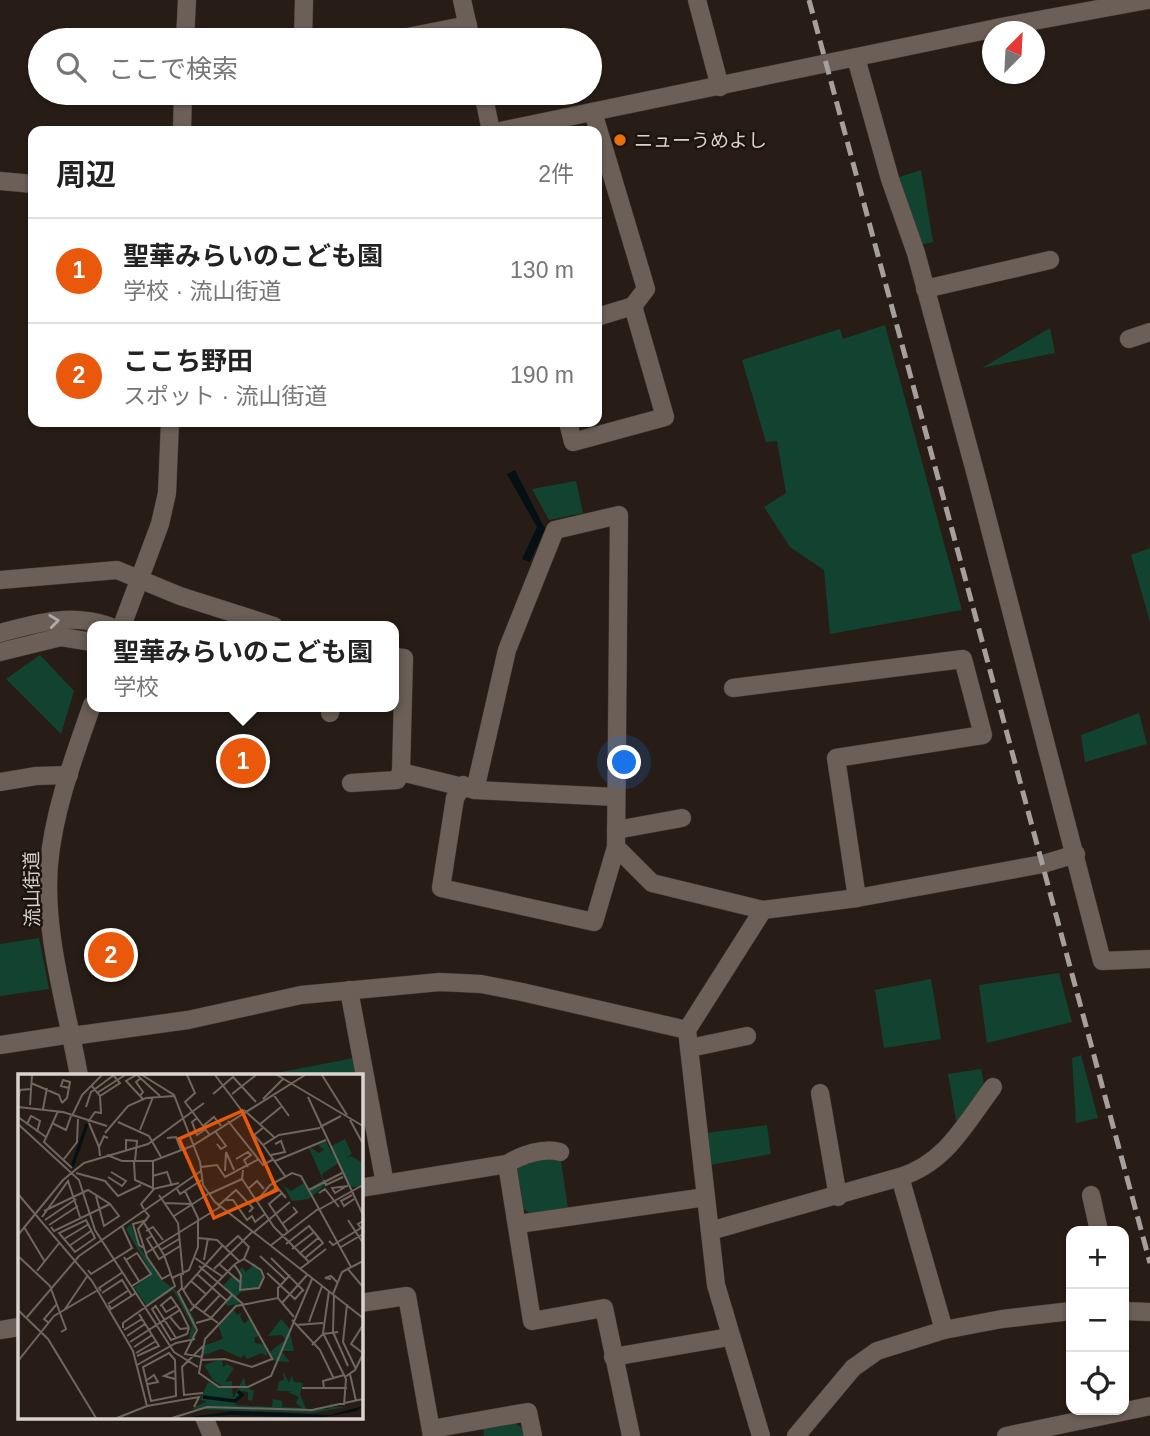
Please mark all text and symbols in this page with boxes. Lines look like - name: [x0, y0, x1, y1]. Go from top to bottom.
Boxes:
- north arrow: [982, 21, 1045, 84]
- search box: [28, 28, 602, 105]
- icon: search: [52, 48, 90, 86]
- text: ここで検索: [108, 54, 238, 84]
- place label: ニューうめよし: [634, 130, 767, 151]
- marker: ニューうめよし: [612, 132, 628, 148]
- text: 周辺: [56, 158, 116, 191]
- text: 2件: [538, 161, 574, 187]
- text: 聖華みらいのこども園: [123, 241, 383, 271]
- text: 1: [73, 257, 85, 283]
- text: 130 m: [510, 257, 574, 283]
- text: 学校 · 流山街道: [123, 278, 281, 304]
- text: ここち野田: [123, 346, 253, 376]
- text: 2: [73, 362, 85, 388]
- text: 190 m: [510, 362, 574, 388]
- text: スポット · 流山街道: [123, 383, 327, 409]
- one-way arrow: [48, 613, 60, 628]
- popup: [87, 621, 399, 712]
- text: 聖華みらいのこども園: [113, 637, 373, 667]
- text: 学校: [113, 674, 159, 700]
- pin: 1: [220, 735, 266, 787]
- your location: [607, 745, 641, 779]
- street label: 流山街道: [21, 851, 43, 927]
- pin: 2: [88, 929, 134, 981]
- inset map: [18, 1074, 362, 1418]
- map controls: [1066, 1226, 1129, 1415]
- button: +: [1066, 1226, 1129, 1289]
- button: −: [1066, 1289, 1129, 1352]
- button: locate: [1066, 1352, 1129, 1415]

